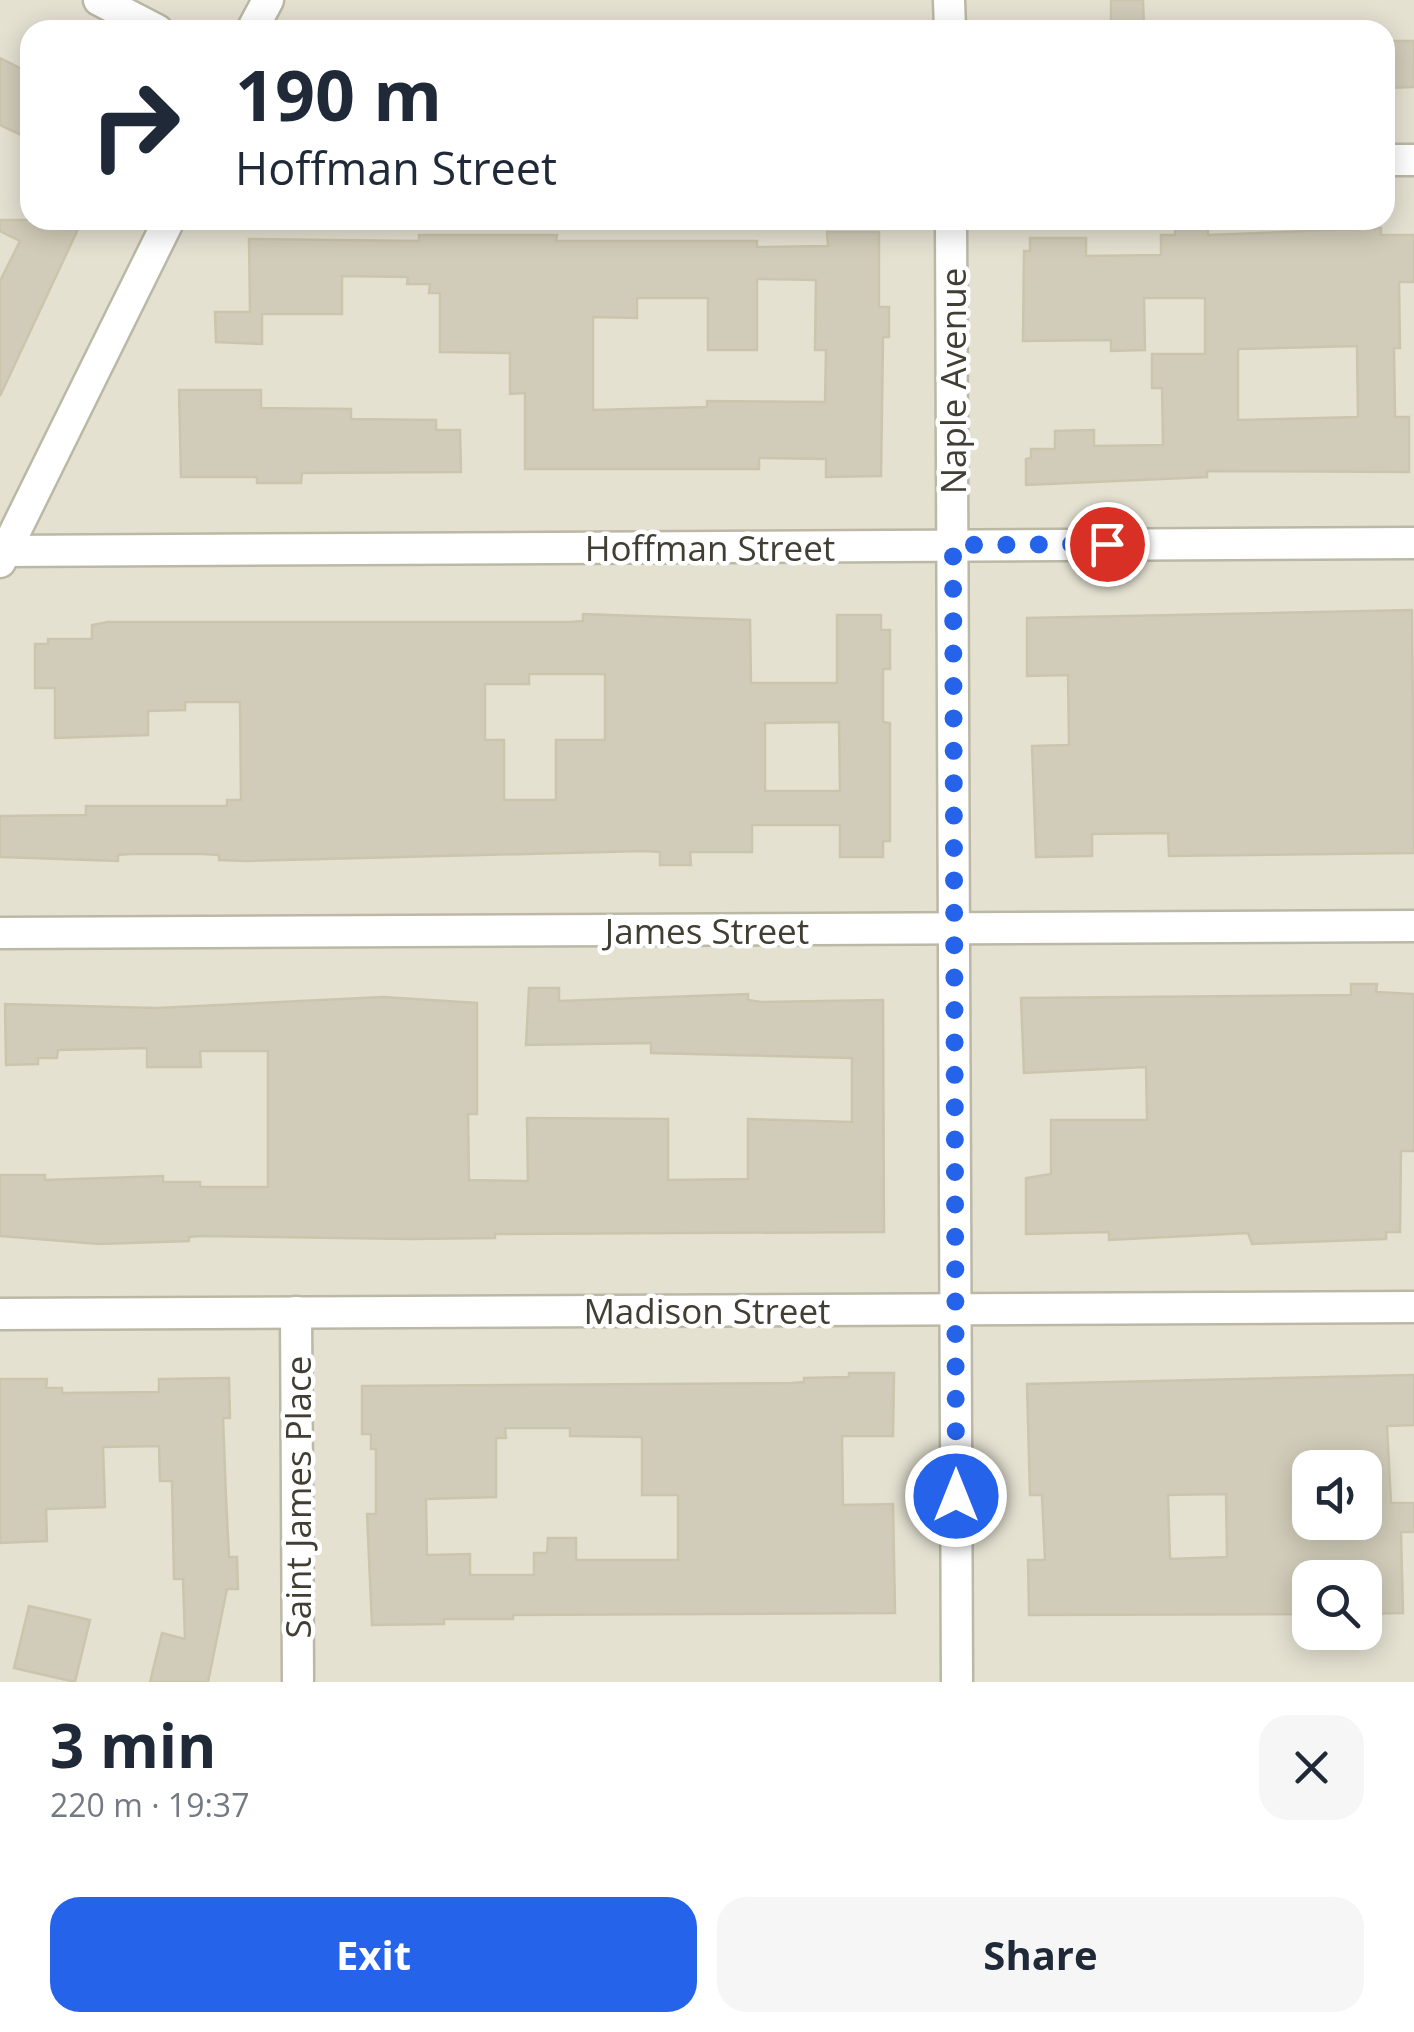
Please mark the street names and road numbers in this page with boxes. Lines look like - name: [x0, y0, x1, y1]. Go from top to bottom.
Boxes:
- street label: Naple Avenue: [929, 268, 976, 494]
- street label: Hoffman Street: [585, 524, 835, 571]
- street label: James Street: [602, 907, 809, 954]
- street label: Madison Street: [583, 1287, 831, 1334]
- street label: Saint James Place: [274, 1356, 321, 1638]

